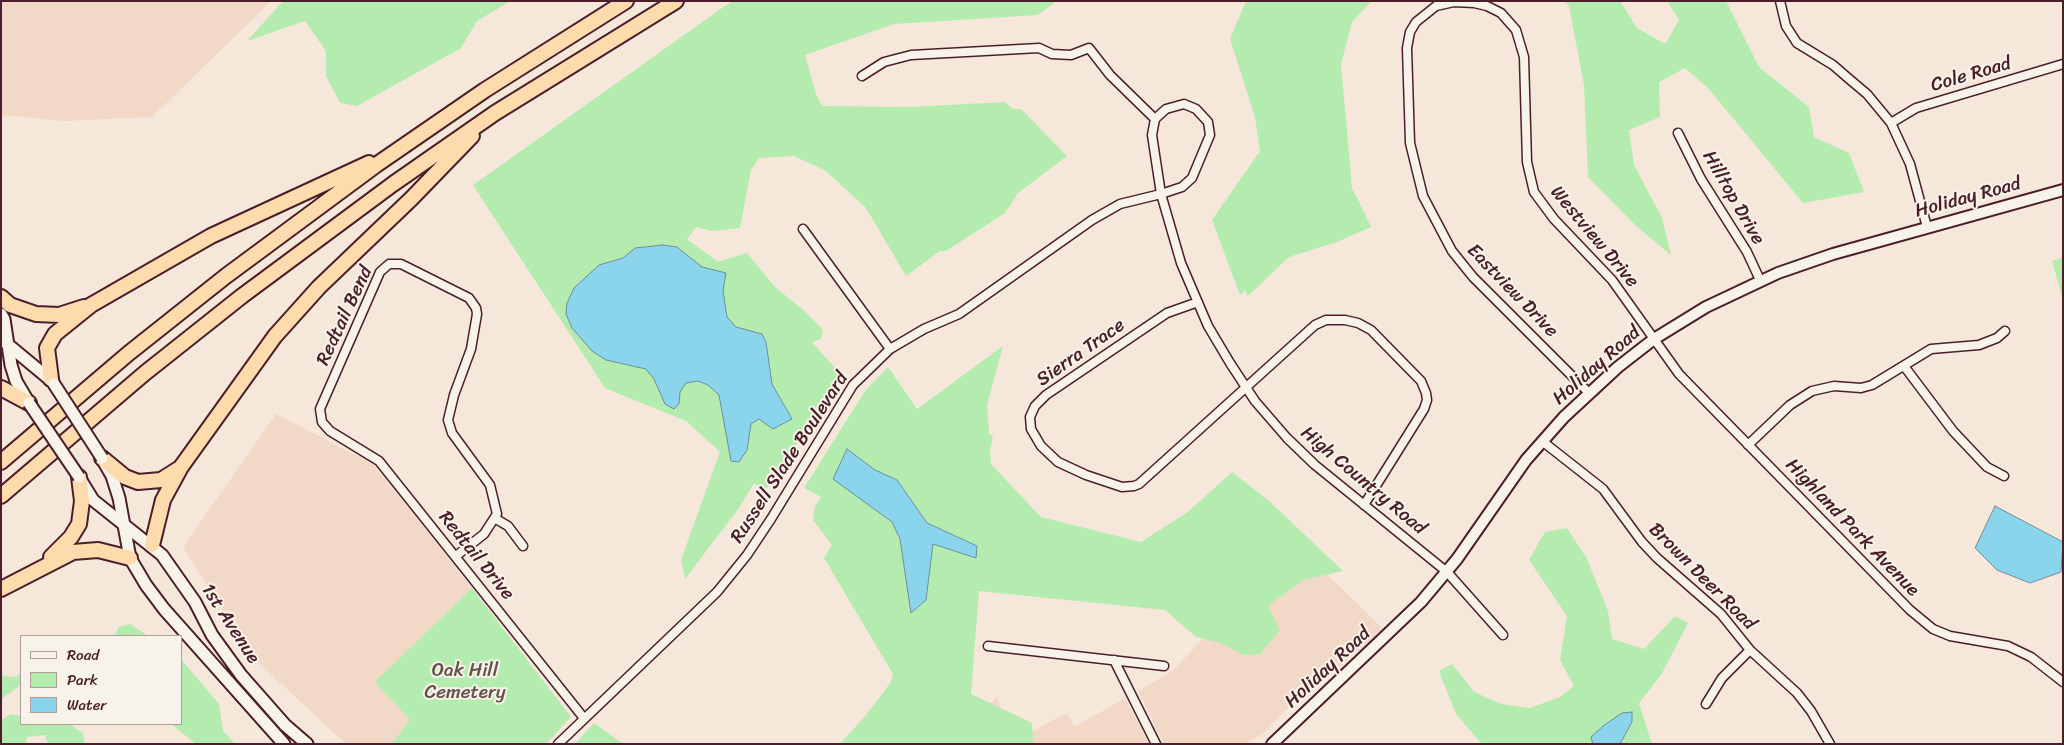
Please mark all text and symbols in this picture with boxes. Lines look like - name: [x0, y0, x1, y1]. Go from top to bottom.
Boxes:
- street label: Cole Road: [1928, 53, 2014, 97]
- street label: Hilltop Drive: [1697, 147, 1769, 249]
- street label: Holiday Road: [1913, 173, 2023, 223]
- street label: Westview Drive: [1545, 182, 1643, 292]
- street label: Eastview Drive: [1462, 239, 1562, 343]
- street label: Redtail Bend: [312, 263, 378, 369]
- street label: Sierra Trace: [1033, 314, 1129, 392]
- street label: Holiday Road: [1548, 322, 1646, 410]
- street label: Russell Slade Boulevard: [726, 368, 854, 548]
- street label: High Country Road: [1296, 422, 1430, 540]
- street label: Highland Park Avenue: [1780, 454, 1924, 602]
- street label: Redtail Drive: [433, 507, 519, 605]
- street label: Brown Deer Road: [1644, 519, 1760, 635]
- street label: 1st Avenue: [196, 580, 264, 668]
- street label: Holiday Road: [1280, 623, 1376, 713]
- legend: [20, 635, 182, 725]
- text: Road: [67, 642, 99, 668]
- park label: Oak Hill Cemetery: [424, 660, 506, 704]
- text: Park: [67, 667, 98, 693]
- text: Water: [67, 692, 107, 718]

